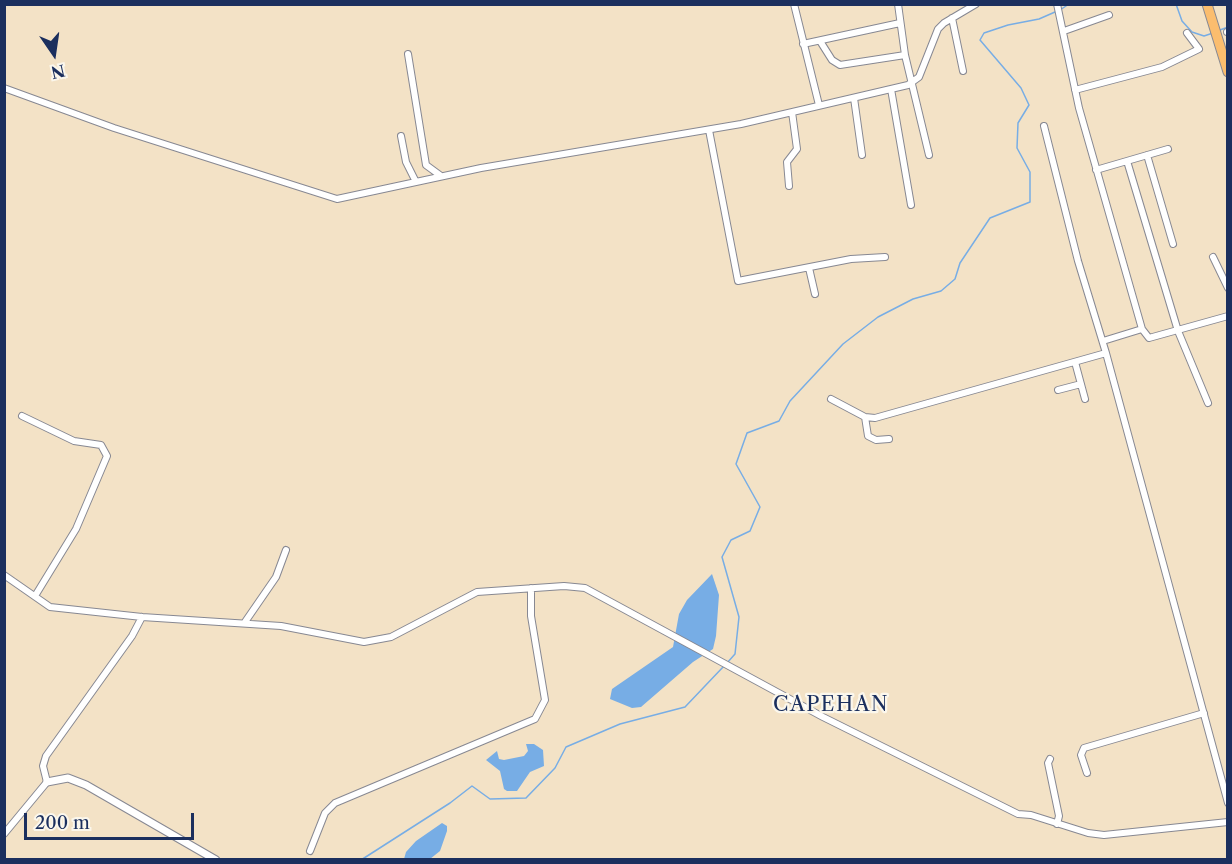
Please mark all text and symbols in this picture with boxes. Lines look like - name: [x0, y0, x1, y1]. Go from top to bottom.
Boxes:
- north arrow: [24, 24, 84, 84]
- text: N: [49, 60, 67, 83]
- district label: CAPEHAN: [773, 693, 889, 717]
- scale bar: [27, 801, 196, 839]
- text: 200 m: [35, 812, 90, 834]

